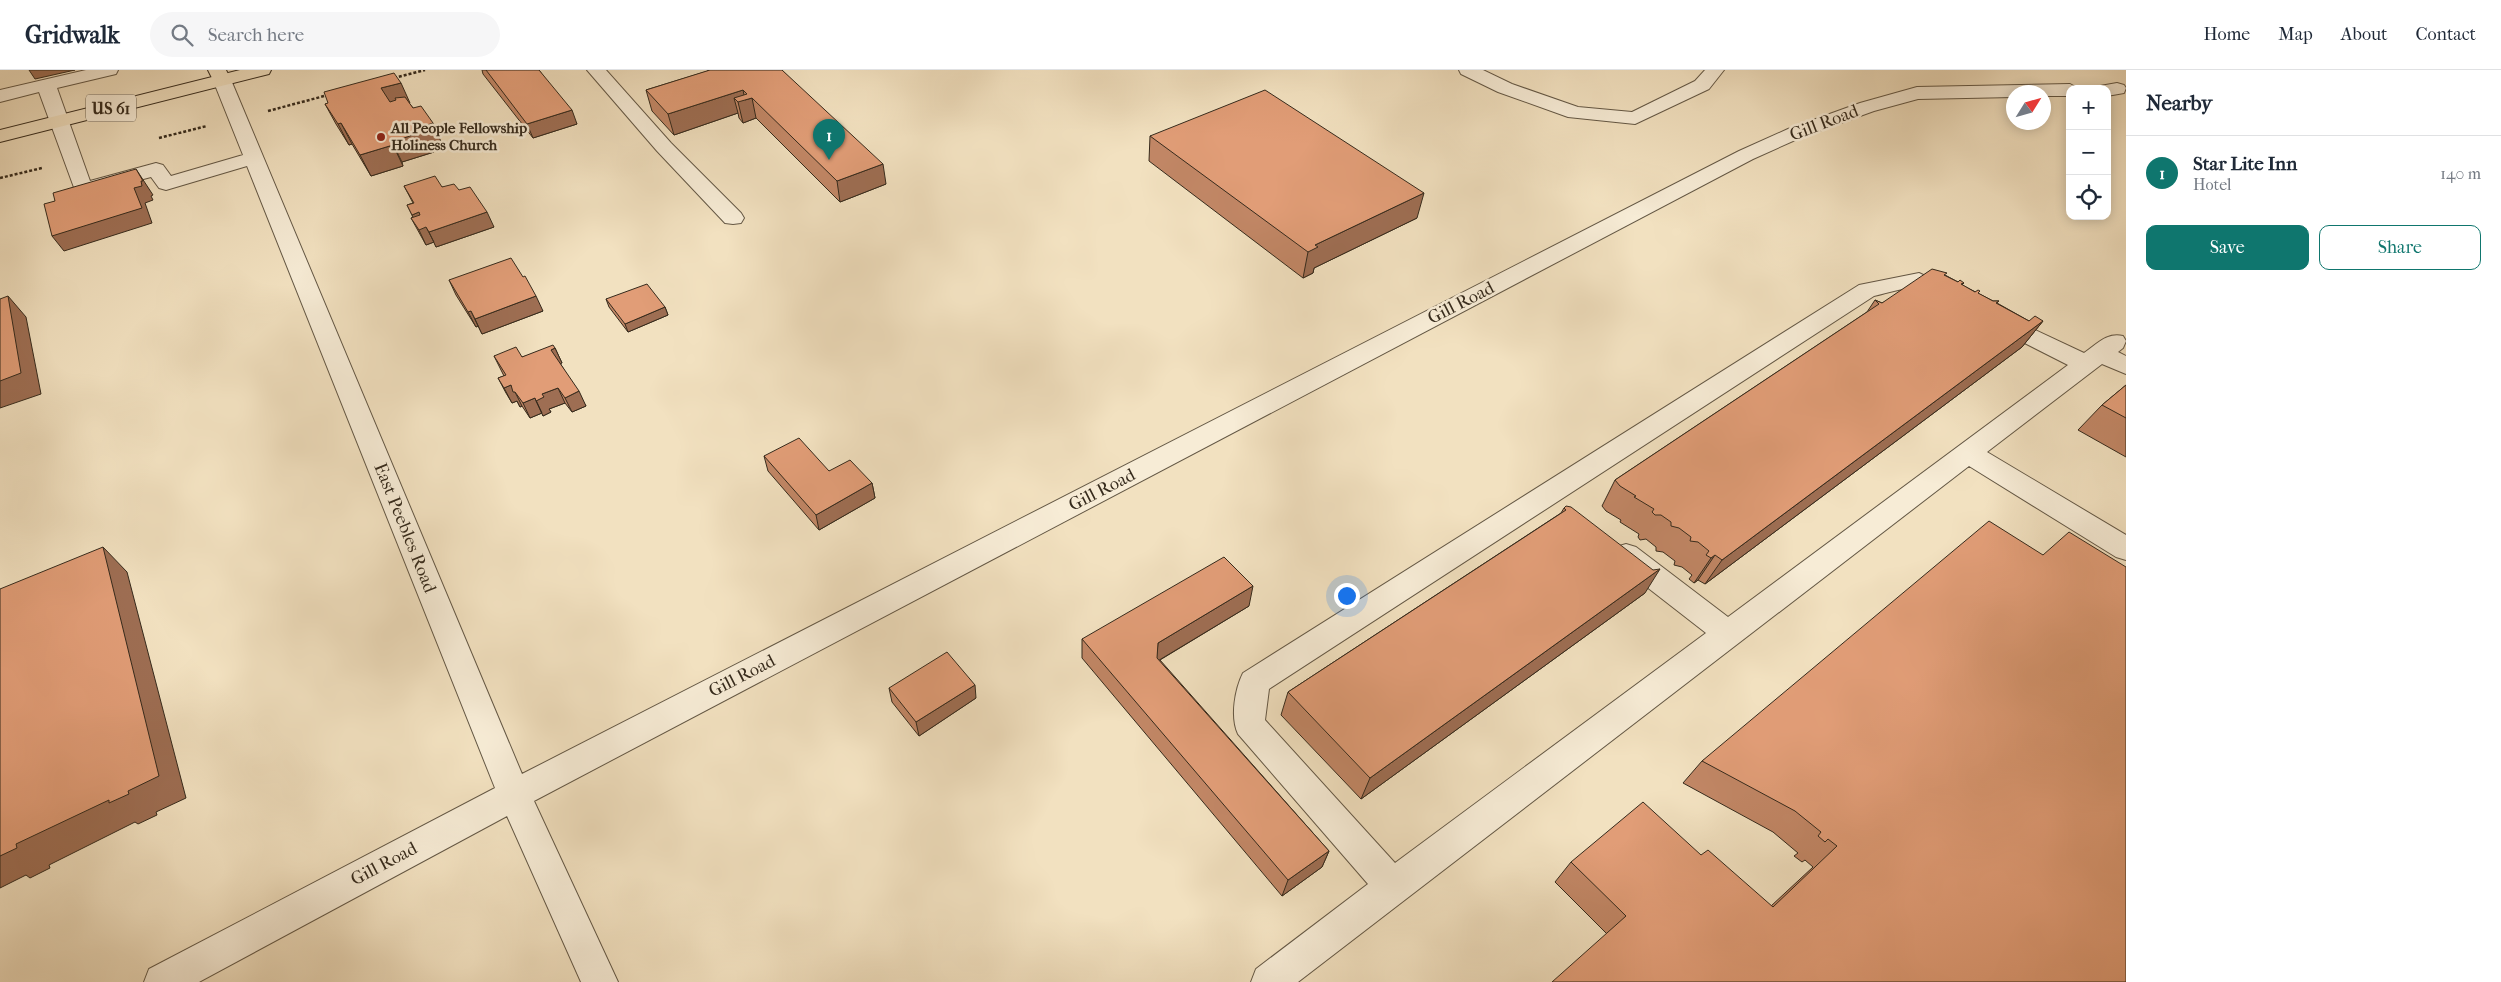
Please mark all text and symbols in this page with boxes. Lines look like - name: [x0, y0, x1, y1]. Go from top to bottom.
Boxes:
- search box: [150, 12, 500, 57]
- text: Gridwalk: [25, 21, 120, 49]
- icon: search: [168, 21, 196, 49]
- text: Search here: [208, 24, 304, 46]
- text: Home: [2203, 24, 2250, 45]
- text: Map: [2278, 24, 2313, 45]
- text: About: [2341, 24, 2387, 45]
- text: Contact: [2415, 24, 2476, 45]
- north arrow: [2006, 85, 2051, 130]
- map controls: [2066, 85, 2111, 220]
- button: +: [2066, 85, 2111, 130]
- text: Nearby: [2146, 91, 2212, 115]
- road number: US 61: [86, 94, 136, 122]
- street label: Gill Road: [1787, 100, 1862, 146]
- place label: All People Fellowship Holiness Church: [390, 119, 527, 154]
- pin: 1: [813, 119, 845, 160]
- button: −: [2066, 130, 2111, 175]
- marker: All People Fellowship Holiness Church: [375, 131, 387, 143]
- text: Star Lite Inn: [2193, 153, 2297, 175]
- text: 1: [2159, 164, 2165, 183]
- text: 140 m: [2440, 164, 2481, 183]
- button: locate: [2066, 175, 2111, 220]
- text: Hotel: [2193, 175, 2231, 194]
- button: Save: [2146, 225, 2309, 270]
- button: Share: [2319, 225, 2481, 270]
- street label: Gill Road: [1424, 277, 1498, 329]
- street label: East Peebles Road: [369, 460, 441, 596]
- street label: Gill Road: [1065, 464, 1139, 516]
- your location: [1334, 583, 1360, 609]
- street label: Gill Road: [705, 650, 779, 702]
- street label: Gill Road: [347, 838, 421, 890]

